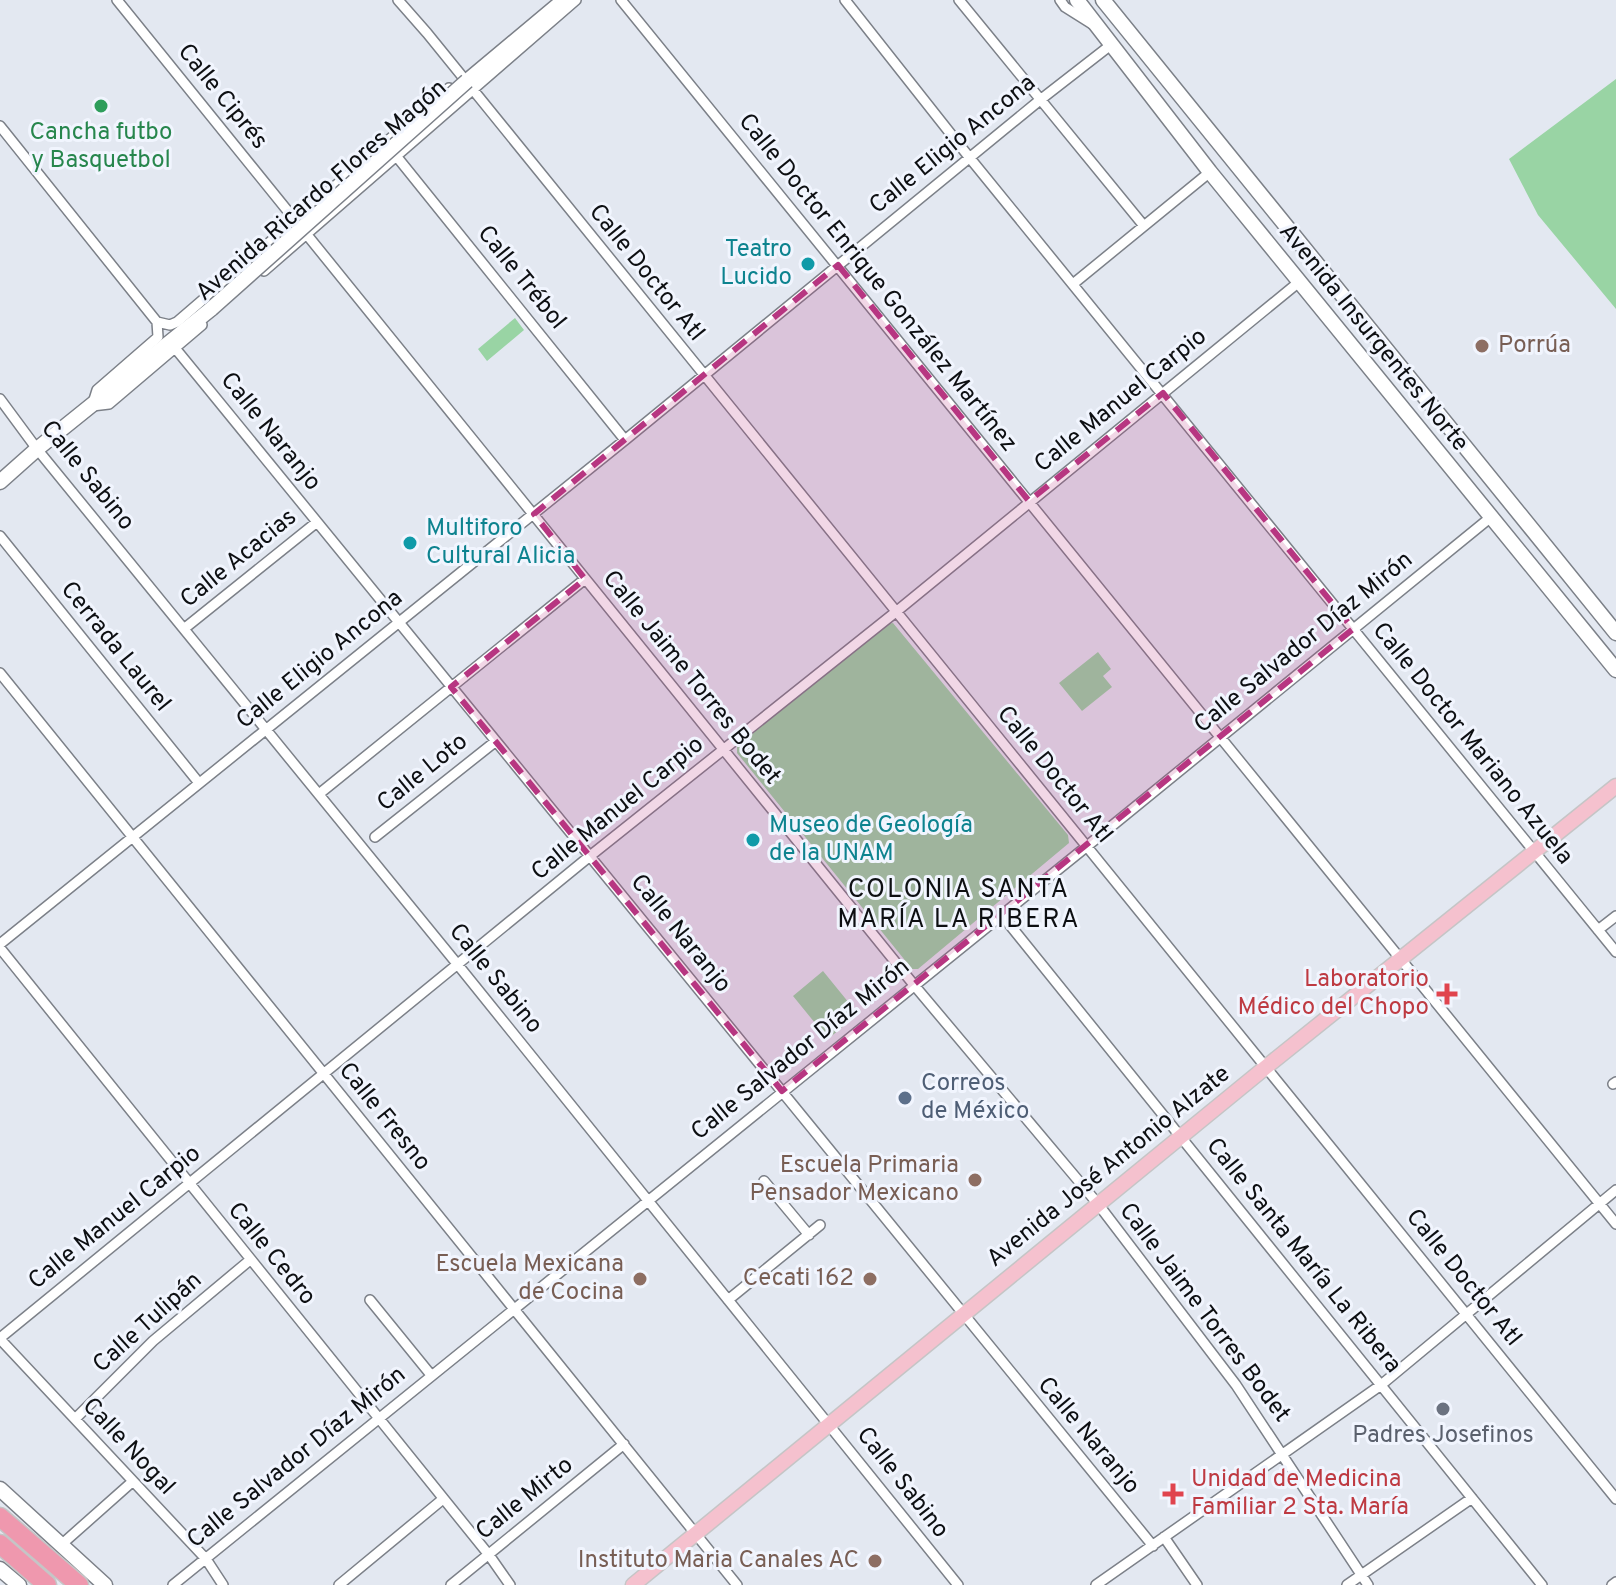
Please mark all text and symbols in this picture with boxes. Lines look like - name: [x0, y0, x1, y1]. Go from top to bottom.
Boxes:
- street label: Calle Ciprés: [170, 38, 274, 156]
- street label: Calle Eligio Ancona: [864, 69, 1042, 221]
- street label: Avenida Ricardo Flores Magón: [190, 74, 454, 308]
- marker: Cancha futbo y Basquetbol: [92, 97, 110, 115]
- street label: Calle Doctor Enrique González Martínez: [731, 108, 1023, 458]
- place label: Cancha futbo y Basquetbol: [29, 118, 173, 176]
- street label: Calle Doctor Atl: [581, 198, 711, 348]
- street label: Avenida Insurgentes Norte: [1272, 218, 1474, 458]
- street label: Calle Trébol: [470, 220, 572, 336]
- place label: Teatro Lucido: [720, 235, 792, 293]
- marker: Teatro Lucido: [799, 255, 817, 273]
- street label: Calle Manuel Carpio: [1029, 322, 1213, 480]
- place label: Porrúa: [1498, 331, 1571, 361]
- marker: Porrúa: [1473, 337, 1491, 355]
- street label: Calle Naranjo: [213, 367, 327, 497]
- street label: Calle Sabino: [33, 415, 141, 537]
- street label: Calle Acacias: [175, 503, 303, 615]
- place label: Multiforo Cultural Alicia: [426, 514, 575, 572]
- marker: Multiforo Cultural Alicia: [401, 534, 419, 552]
- street label: Calle Salvador Díaz Mirón: [1188, 545, 1420, 741]
- street label: Calle Jaime Torres Bodet: [595, 565, 787, 791]
- street label: Cerrada Laurel: [53, 576, 177, 718]
- street label: Calle Eligio Ancona: [231, 584, 409, 736]
- street label: Calle Doctor Mariano Azuela: [1365, 617, 1579, 871]
- street label: Calle Doctor Atl: [989, 700, 1119, 850]
- street label: Calle Loto: [372, 727, 474, 819]
- street label: Calle Manuel Carpio: [526, 730, 710, 888]
- place label: Museo de Geología de la UNAM: [769, 811, 973, 869]
- marker: Museo de Geología de la UNAM: [744, 831, 762, 849]
- street label: Calle Naranjo: [623, 869, 737, 999]
- district label: COLONIA SANTA MARÍA LA RIBERA: [837, 874, 1081, 937]
- street label: Calle Sabino: [441, 918, 549, 1040]
- street label: Calle Salvador Díaz Mirón: [685, 952, 917, 1148]
- place label: Laboratorio Médico del Chopo: [1238, 965, 1429, 1023]
- marker: Laboratorio Médico del Chopo: [1436, 983, 1458, 1005]
- street label: Calle Fresno: [331, 1057, 437, 1177]
- street label: Avenida José Antonio Alzate: [981, 1059, 1237, 1275]
- place label: Correos de México: [921, 1069, 1029, 1127]
- marker: Correos de México: [896, 1089, 914, 1107]
- street label: Calle Santa María La Ribera: [1199, 1132, 1407, 1380]
- street label: Calle Manuel Carpio: [23, 1139, 207, 1297]
- place label: Escuela Primaria Pensador Mexicano: [749, 1151, 959, 1209]
- marker: Escuela Primaria Pensador Mexicano: [966, 1171, 984, 1189]
- street label: Calle Cedro: [220, 1196, 322, 1312]
- street label: Calle Jaime Torres Bodet: [1112, 1197, 1296, 1429]
- street label: Calle Doctor Atl: [1398, 1203, 1528, 1353]
- place label: Escuela Mexicana de Cocina: [435, 1250, 624, 1308]
- place label: Cecati 162: [743, 1264, 854, 1294]
- street label: Calle Tulipán: [87, 1266, 209, 1380]
- marker: Escuela Mexicana de Cocina: [631, 1270, 649, 1288]
- marker: Cecati 162: [861, 1270, 879, 1288]
- street label: Calle Salvador Díaz Mirón: [181, 1360, 413, 1556]
- street label: Calle Naranjo: [1030, 1371, 1146, 1501]
- street label: Calle Nogal: [75, 1392, 181, 1502]
- marker: Padres Josefinos: [1434, 1400, 1452, 1418]
- street label: Calle Sabino: [849, 1421, 955, 1545]
- place label: Padres Josefinos: [1352, 1421, 1534, 1451]
- street label: Calle Mirto: [470, 1451, 580, 1547]
- place label: Unidad de Medicina Familiar 2 Sta. María: [1191, 1465, 1409, 1523]
- marker: Unidad de Medicina Familiar 2 Sta. María: [1162, 1483, 1184, 1505]
- place label: Instituto Maria Canales AC: [578, 1546, 859, 1576]
- marker: Instituto Maria Canales AC: [866, 1552, 884, 1570]

